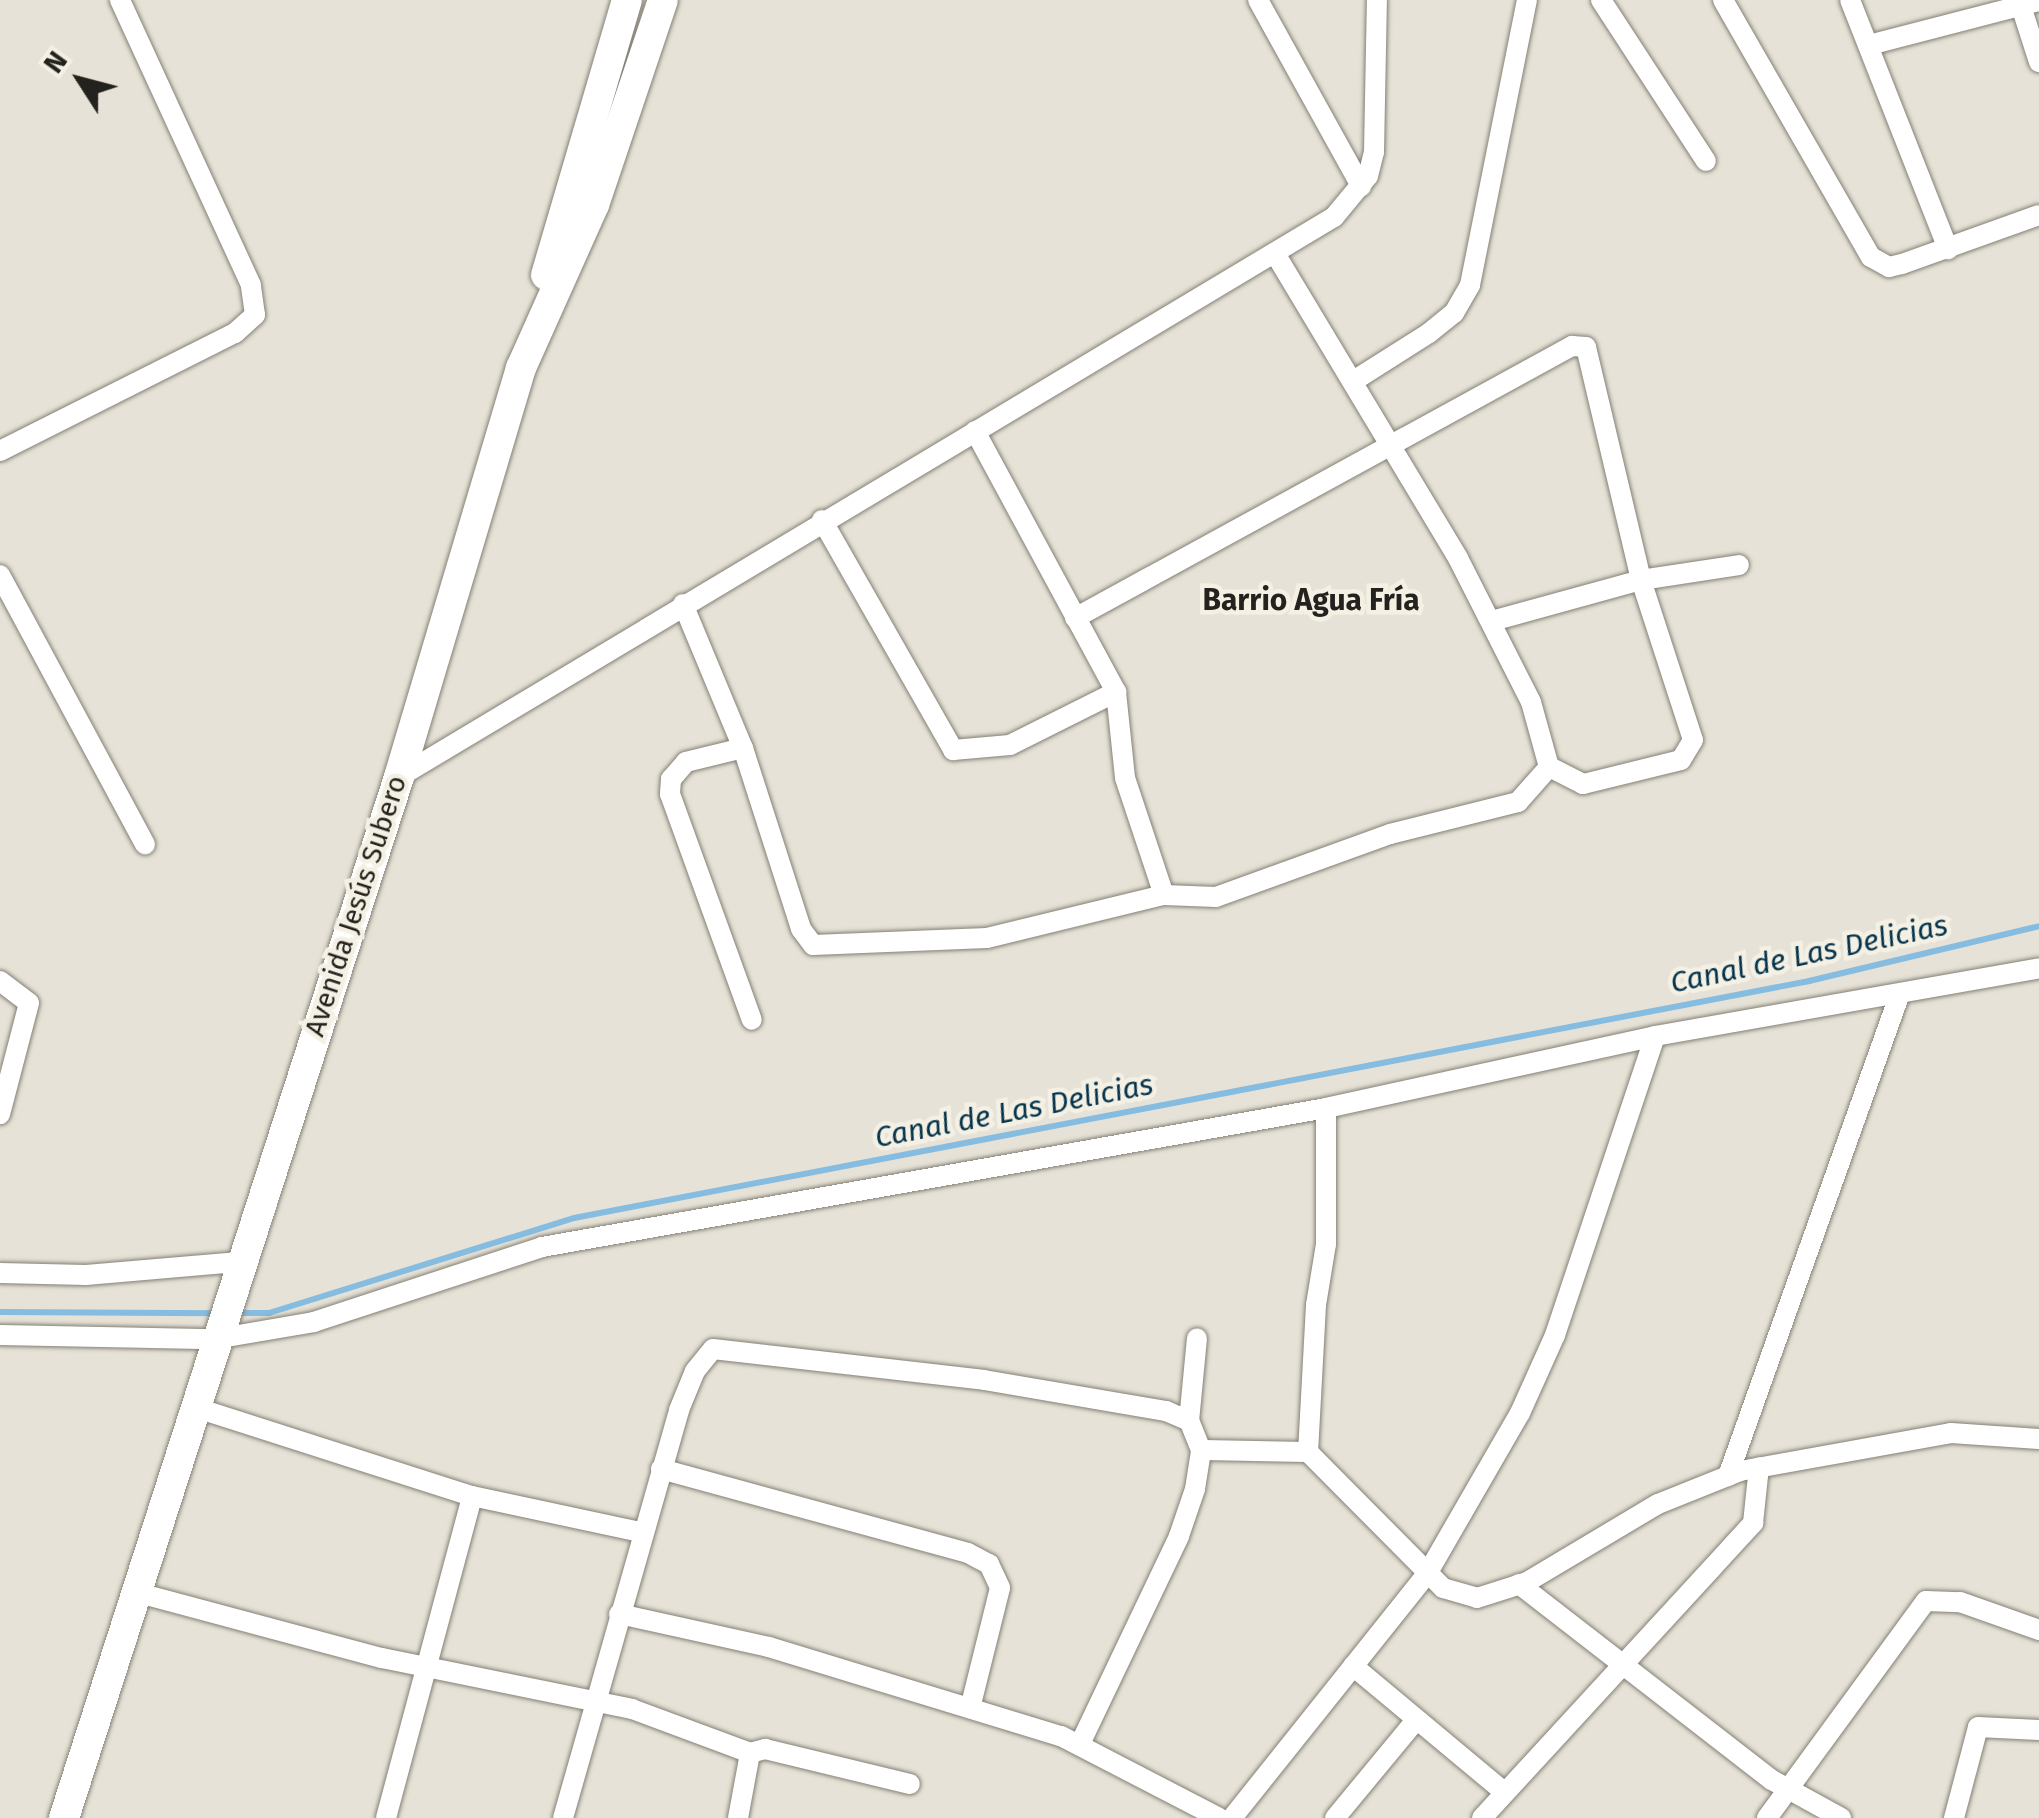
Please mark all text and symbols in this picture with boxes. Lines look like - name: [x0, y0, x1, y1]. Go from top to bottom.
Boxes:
- north arrow: [30, 30, 130, 130]
- text: N: [37, 45, 74, 79]
- district label: Barrio Agua Fría: [1202, 582, 1420, 618]
- street label: Avenida Jesús Subero: [298, 771, 414, 1041]
- water label: Canal de Las Delicias: [1667, 907, 1951, 1001]
- water label: Canal de Las Delicias: [872, 1066, 1156, 1156]

